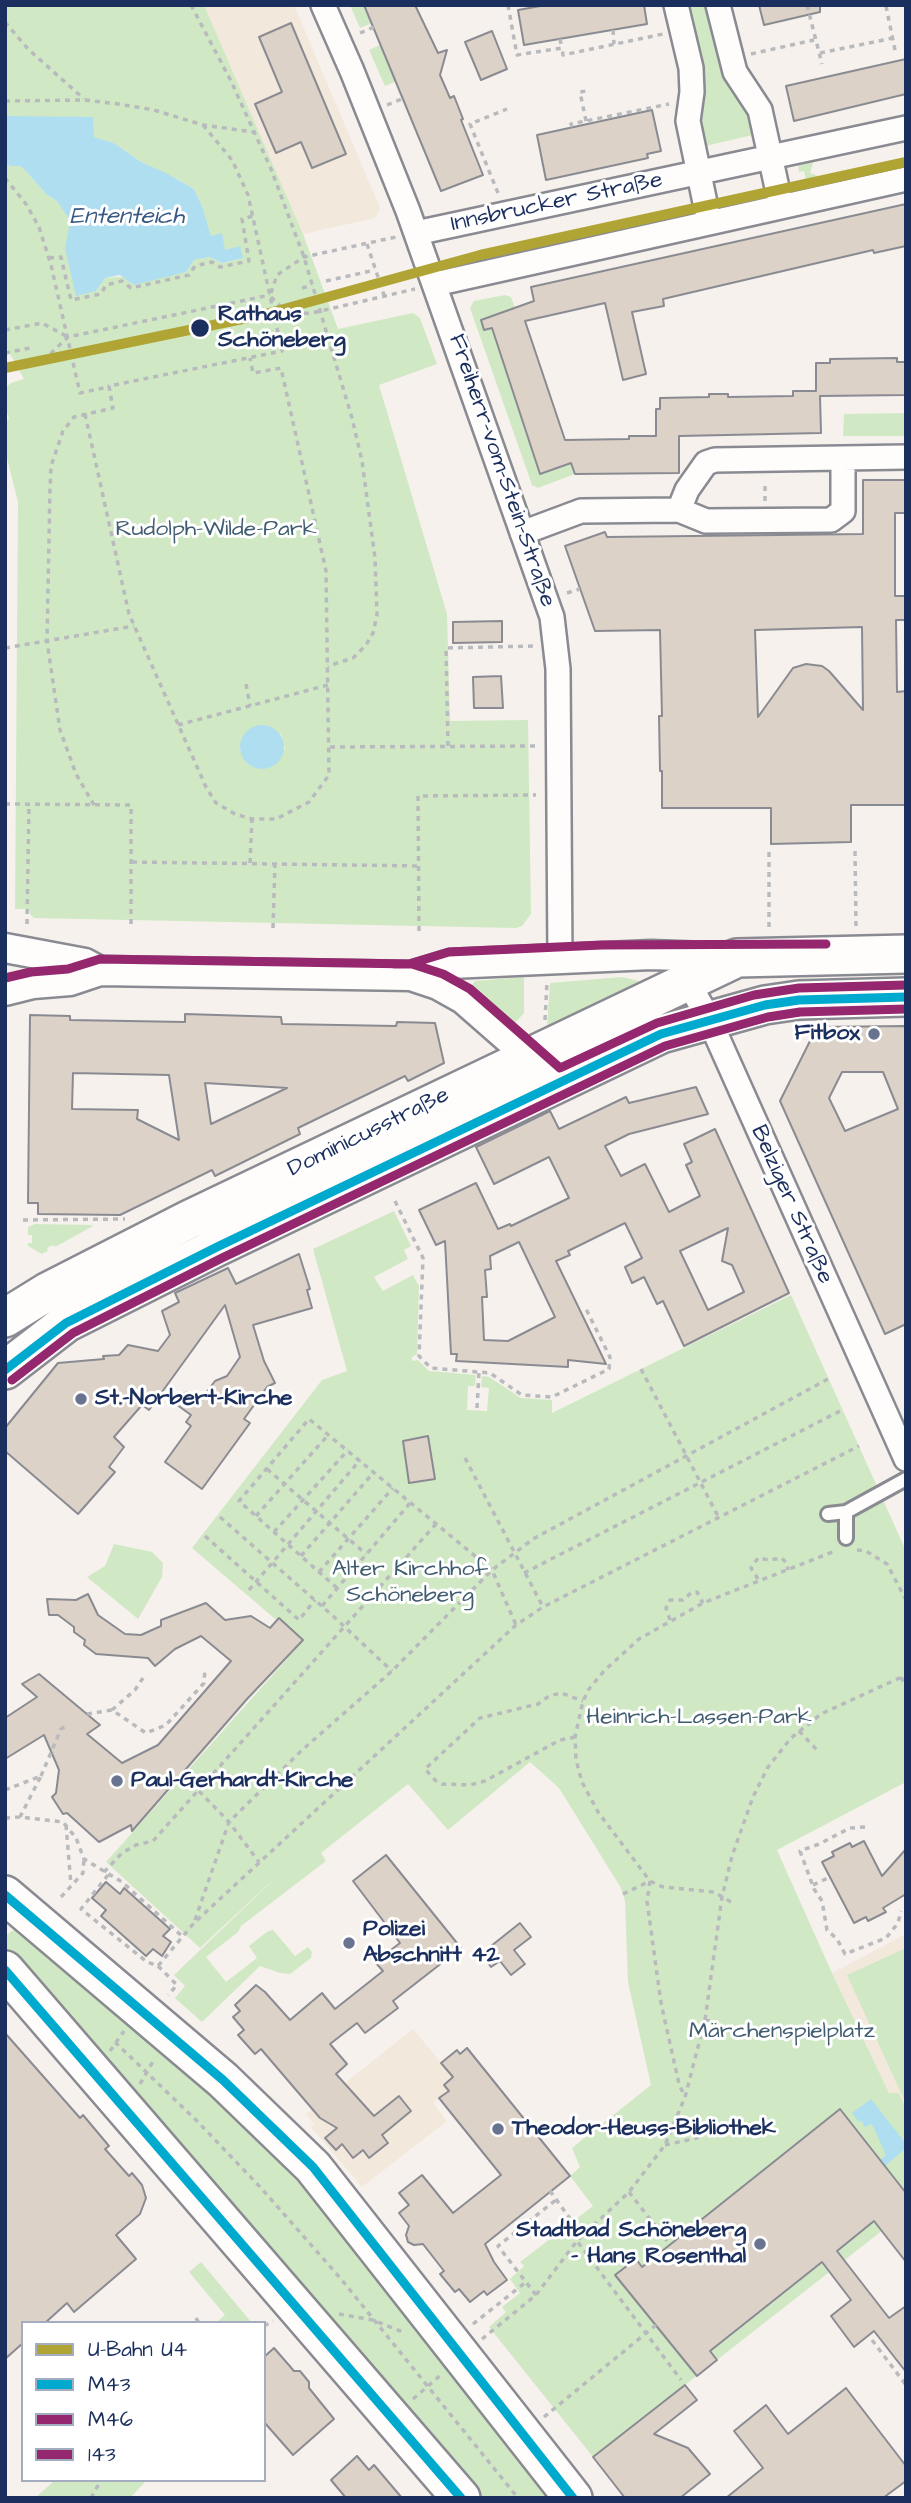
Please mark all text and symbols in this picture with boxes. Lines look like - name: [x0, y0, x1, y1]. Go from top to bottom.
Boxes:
- street label: Innsbrucker Straße: [449, 167, 665, 239]
- water label: Ententeich: [70, 204, 184, 232]
- place label: Rathaus Schöneberg: [218, 301, 346, 355]
- marker: Rathaus Schöneberg: [189, 317, 211, 339]
- street label: Freiherr-vom-Stein-Straße: [441, 331, 561, 611]
- park label: Rudolph-Wilde-Park: [115, 516, 317, 544]
- place label: Fitbox: [795, 1020, 860, 1048]
- marker: Fitbox: [866, 1026, 882, 1042]
- street label: Dominicusstraße: [284, 1082, 454, 1184]
- street label: Belziger Straße: [744, 1121, 838, 1289]
- place label: St.-Norbert-Kirche: [95, 1385, 292, 1413]
- marker: St.-Norbert-Kirche: [73, 1391, 89, 1407]
- park label: Alter Kirchhof Schöneberg: [332, 1556, 488, 1610]
- park label: Heinrich-Lassen-Park: [586, 1704, 812, 1732]
- place label: Paul-Gerhardt-Kirche: [131, 1767, 353, 1795]
- marker: Paul-Gerhardt-Kirche: [109, 1773, 125, 1789]
- place label: Polizei Abschnitt 42: [363, 1916, 500, 1970]
- marker: Polizei Abschnitt 42: [341, 1935, 357, 1951]
- park label: Märchenspielplatz: [689, 2018, 875, 2046]
- place label: Theodor-Heuss-Bibliothek: [512, 2115, 776, 2143]
- marker: Theodor-Heuss-Bibliothek: [490, 2121, 506, 2137]
- place label: Stadtbad Schöneberg – Hans Rosenthal: [516, 2217, 746, 2271]
- marker: Stadtbad Schöneberg – Hans Rosenthal: [752, 2236, 768, 2252]
- legend: [21, 2321, 266, 2482]
- text: U-Bahn U4: [88, 2335, 187, 2364]
- text: M43: [88, 2370, 130, 2399]
- text: M46: [88, 2405, 133, 2434]
- text: 143: [88, 2440, 116, 2469]

